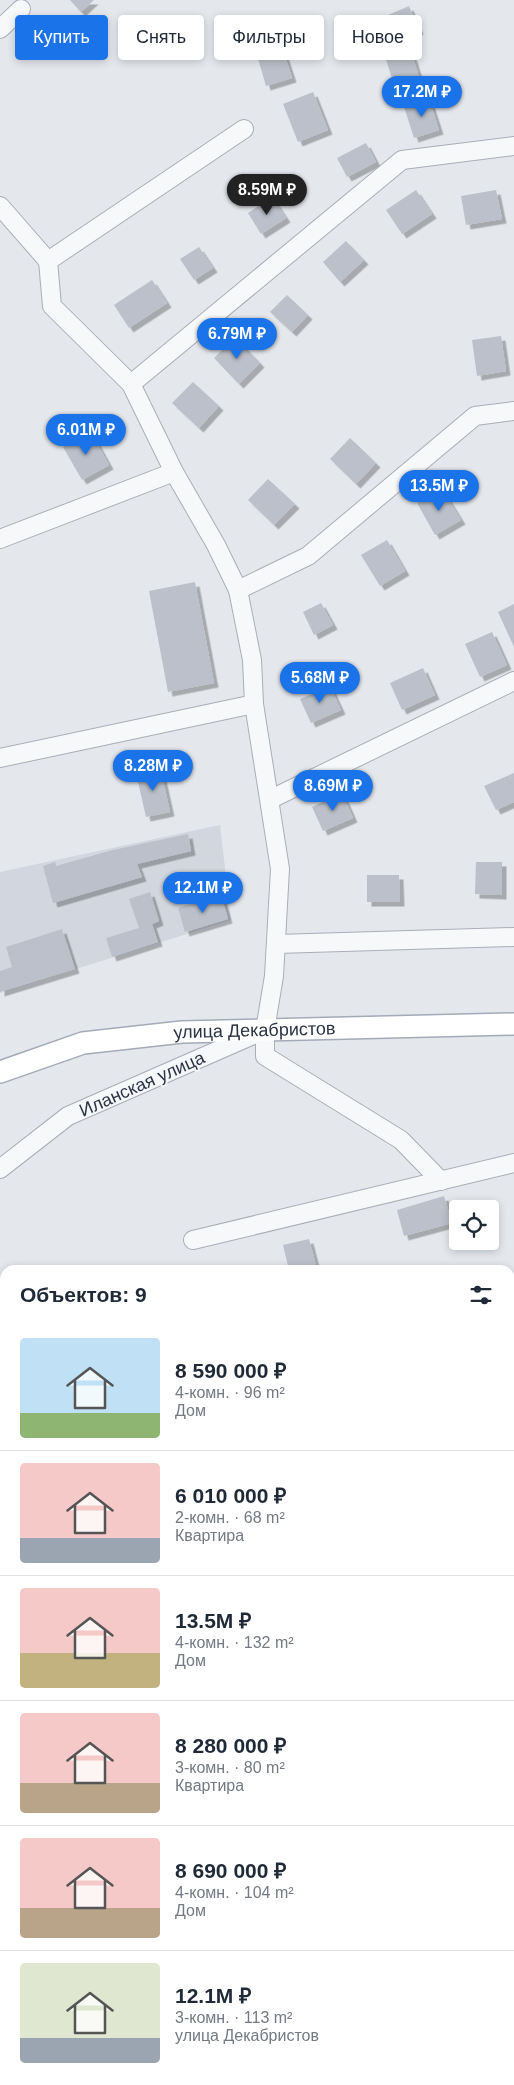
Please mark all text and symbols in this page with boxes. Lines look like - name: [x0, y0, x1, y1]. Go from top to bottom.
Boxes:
- chip: Купить: [15, 15, 108, 60]
- chip: Снять: [118, 15, 204, 60]
- chip: Фильтры: [214, 15, 324, 60]
- chip: Новое: [334, 15, 422, 60]
- pin: 17.2M ₽: [376, 76, 468, 118]
- text: 17.2M ₽: [393, 83, 451, 100]
- pin: 8.59M ₽: [221, 174, 313, 216]
- text: 8.59M ₽: [238, 181, 296, 198]
- pin: 6.79M ₽: [191, 318, 283, 360]
- text: 6.79M ₽: [208, 325, 266, 342]
- pin: 6.01M ₽: [40, 414, 132, 456]
- text: 6.01M ₽: [57, 421, 115, 438]
- pin: 13.5M ₽: [393, 470, 485, 512]
- text: 13.5M ₽: [410, 477, 468, 494]
- pin: 5.68M ₽: [274, 662, 366, 704]
- text: 5.68M ₽: [291, 669, 349, 686]
- pin: 8.28M ₽: [107, 750, 199, 792]
- text: 8.28M ₽: [124, 757, 182, 774]
- pin: 8.69M ₽: [287, 770, 379, 812]
- text: 8.69M ₽: [304, 777, 362, 794]
- pin: 12.1M ₽: [157, 872, 249, 914]
- text: 12.1M ₽: [174, 879, 232, 896]
- street label: улица Декабристов: [172, 1018, 336, 1043]
- street label: Иланская улица: [76, 1047, 209, 1121]
- map controls: [449, 1200, 499, 1250]
- button: locate: [449, 1200, 499, 1250]
- icon: filters: [467, 1281, 495, 1309]
- text: Объектов: 9: [20, 1283, 147, 1306]
- icon: home: [60, 1358, 120, 1418]
- text: 8 590 000 ₽: [175, 1359, 286, 1382]
- text: 4-комн. · 96 m²: [175, 1384, 285, 1401]
- text: Дом: [175, 1402, 206, 1419]
- icon: home: [60, 1483, 120, 1543]
- text: 6 010 000 ₽: [175, 1484, 286, 1507]
- text: 2-комн. · 68 m²: [175, 1509, 285, 1526]
- text: Квартира: [175, 1527, 244, 1544]
- icon: home: [60, 1608, 120, 1668]
- text: 13.5M ₽: [175, 1609, 251, 1632]
- text: 4-комн. · 132 m²: [175, 1634, 294, 1651]
- text: Дом: [175, 1652, 206, 1669]
- icon: home: [60, 1733, 120, 1793]
- text: 8 280 000 ₽: [175, 1734, 286, 1757]
- text: 3-комн. · 80 m²: [175, 1759, 285, 1776]
- text: Квартира: [175, 1777, 244, 1794]
- icon: home: [60, 1858, 120, 1918]
- text: 8 690 000 ₽: [175, 1859, 286, 1882]
- text: 4-комн. · 104 m²: [175, 1884, 294, 1901]
- text: Дом: [175, 1902, 206, 1919]
- icon: home: [60, 1983, 120, 2043]
- text: 12.1M ₽: [175, 1984, 251, 2007]
- text: 3-комн. · 113 m²: [175, 2009, 292, 2026]
- text: улица Декабристов: [175, 2027, 319, 2044]

